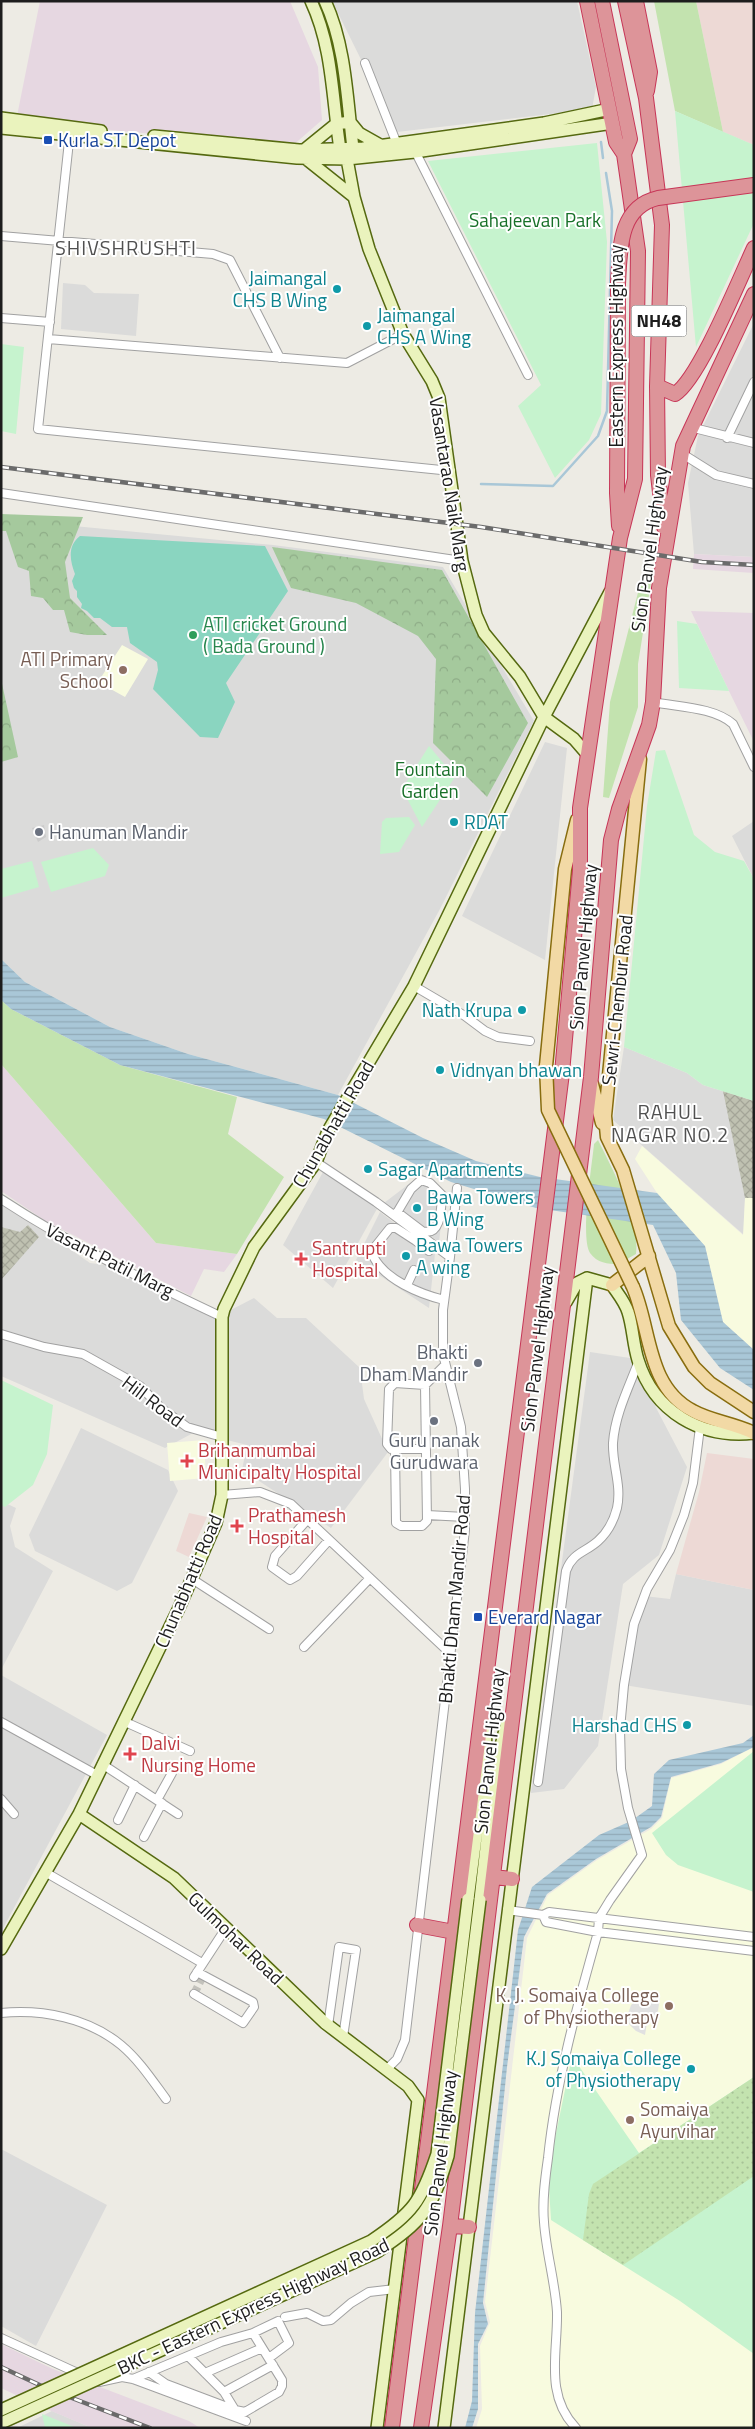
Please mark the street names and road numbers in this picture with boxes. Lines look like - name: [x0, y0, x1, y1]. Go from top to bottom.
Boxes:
- street label: Eastern Express Highway: [601, 245, 630, 447]
- road number: NH48: [632, 306, 686, 336]
- street label: Vasantarao Naik Marg: [422, 394, 479, 574]
- street label: Sion Panvel Highway: [623, 464, 674, 633]
- street label: Sion Panvel Highway: [561, 863, 604, 1031]
- street label: Sewri-Chembur Road: [593, 913, 640, 1087]
- street label: Chunabhatti Road: [284, 1055, 381, 1193]
- street label: Vasant Patil Marg: [41, 1215, 180, 1305]
- street label: Sion Panvel Highway: [512, 1264, 561, 1433]
- street label: Hill Road: [116, 1368, 190, 1434]
- street label: Bhakti Dham Mandir Road: [430, 1493, 477, 1705]
- street label: Chunabhatti Road: [146, 1509, 229, 1652]
- street label: Sion Panvel Highway: [465, 1667, 512, 1835]
- street label: Gulmohar Road: [182, 1884, 291, 1991]
- street label: Sion Panvel Highway: [415, 2068, 464, 2237]
- street label: BKC - Eastern Express Highway Road: [112, 2230, 394, 2382]

